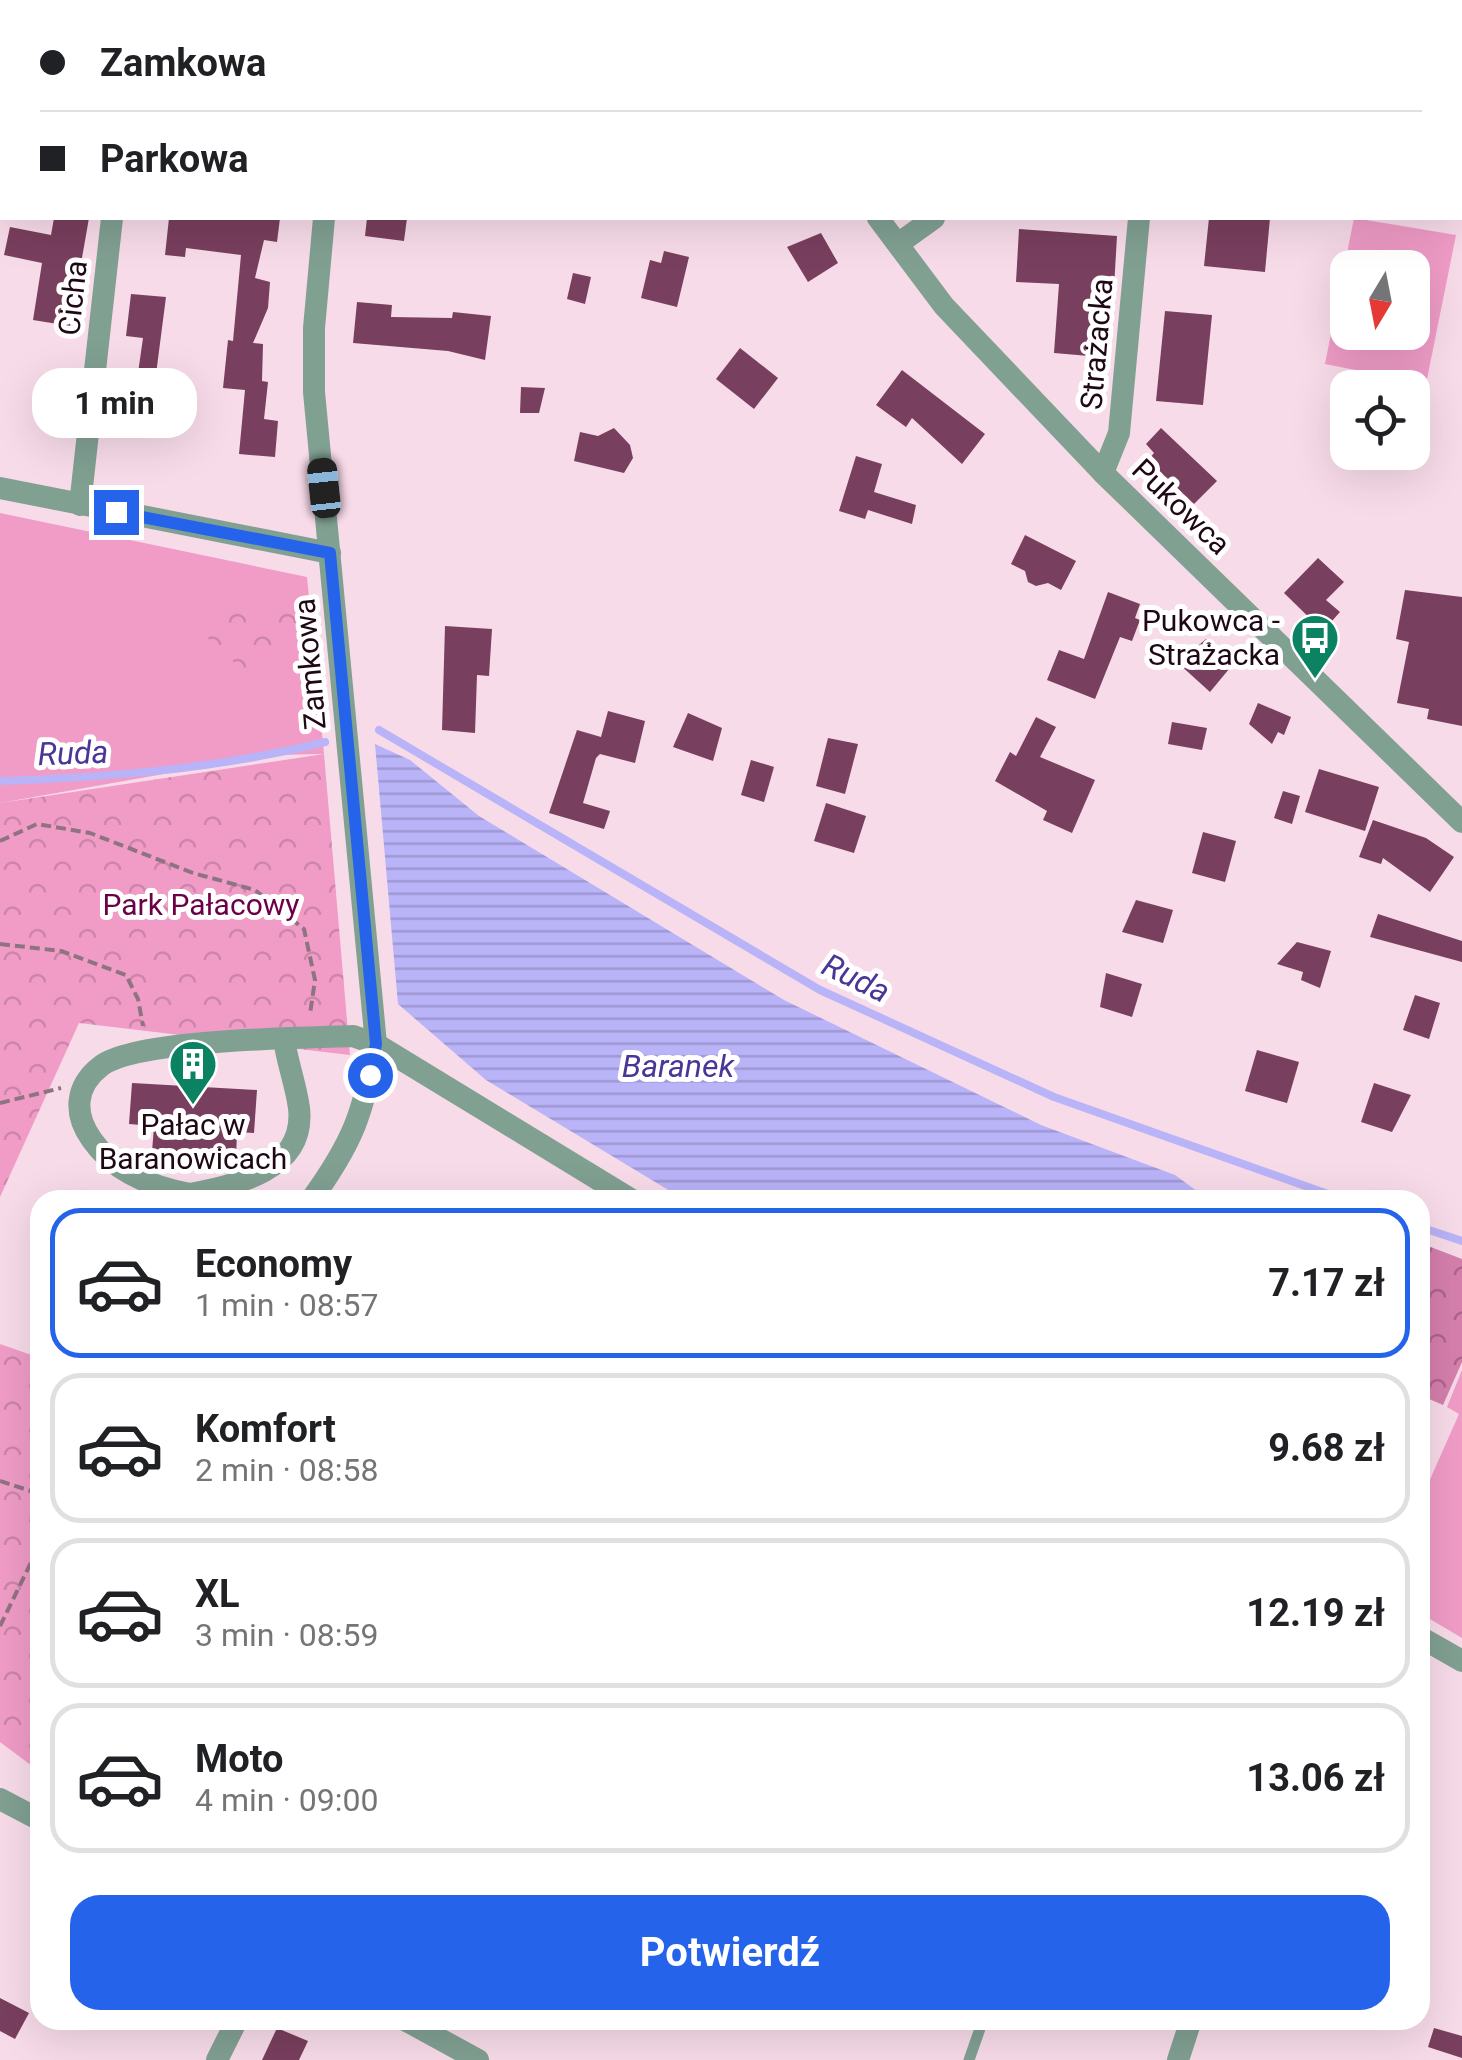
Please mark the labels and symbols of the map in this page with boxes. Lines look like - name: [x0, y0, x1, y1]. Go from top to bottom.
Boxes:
- north arrow: [1330, 250, 1430, 350]
- street label: Cicha: [51, 259, 94, 337]
- street label: Strażacka: [1073, 277, 1120, 411]
- callout: 1 min: [34, 367, 198, 437]
- street label: Pukowca: [1125, 452, 1238, 562]
- car: [306, 457, 342, 519]
- route end: [94, 490, 139, 535]
- street label: Zamkowa: [286, 597, 333, 731]
- place label: Pukowca - Strażacka: [1142, 603, 1280, 672]
- bus stop icon: Pukowca - Strażacka: [1289, 612, 1341, 680]
- water label: Ruda: [37, 733, 109, 773]
- park label: Park Pałacowy: [103, 887, 299, 922]
- water label: Ruda: [816, 945, 896, 1011]
- building icon: Pałac w Baranowicach: [167, 1038, 219, 1106]
- water label: Baranek: [622, 1047, 735, 1085]
- route start: [348, 1053, 393, 1098]
- place label: Pałac w Baranowicach: [99, 1107, 287, 1176]

